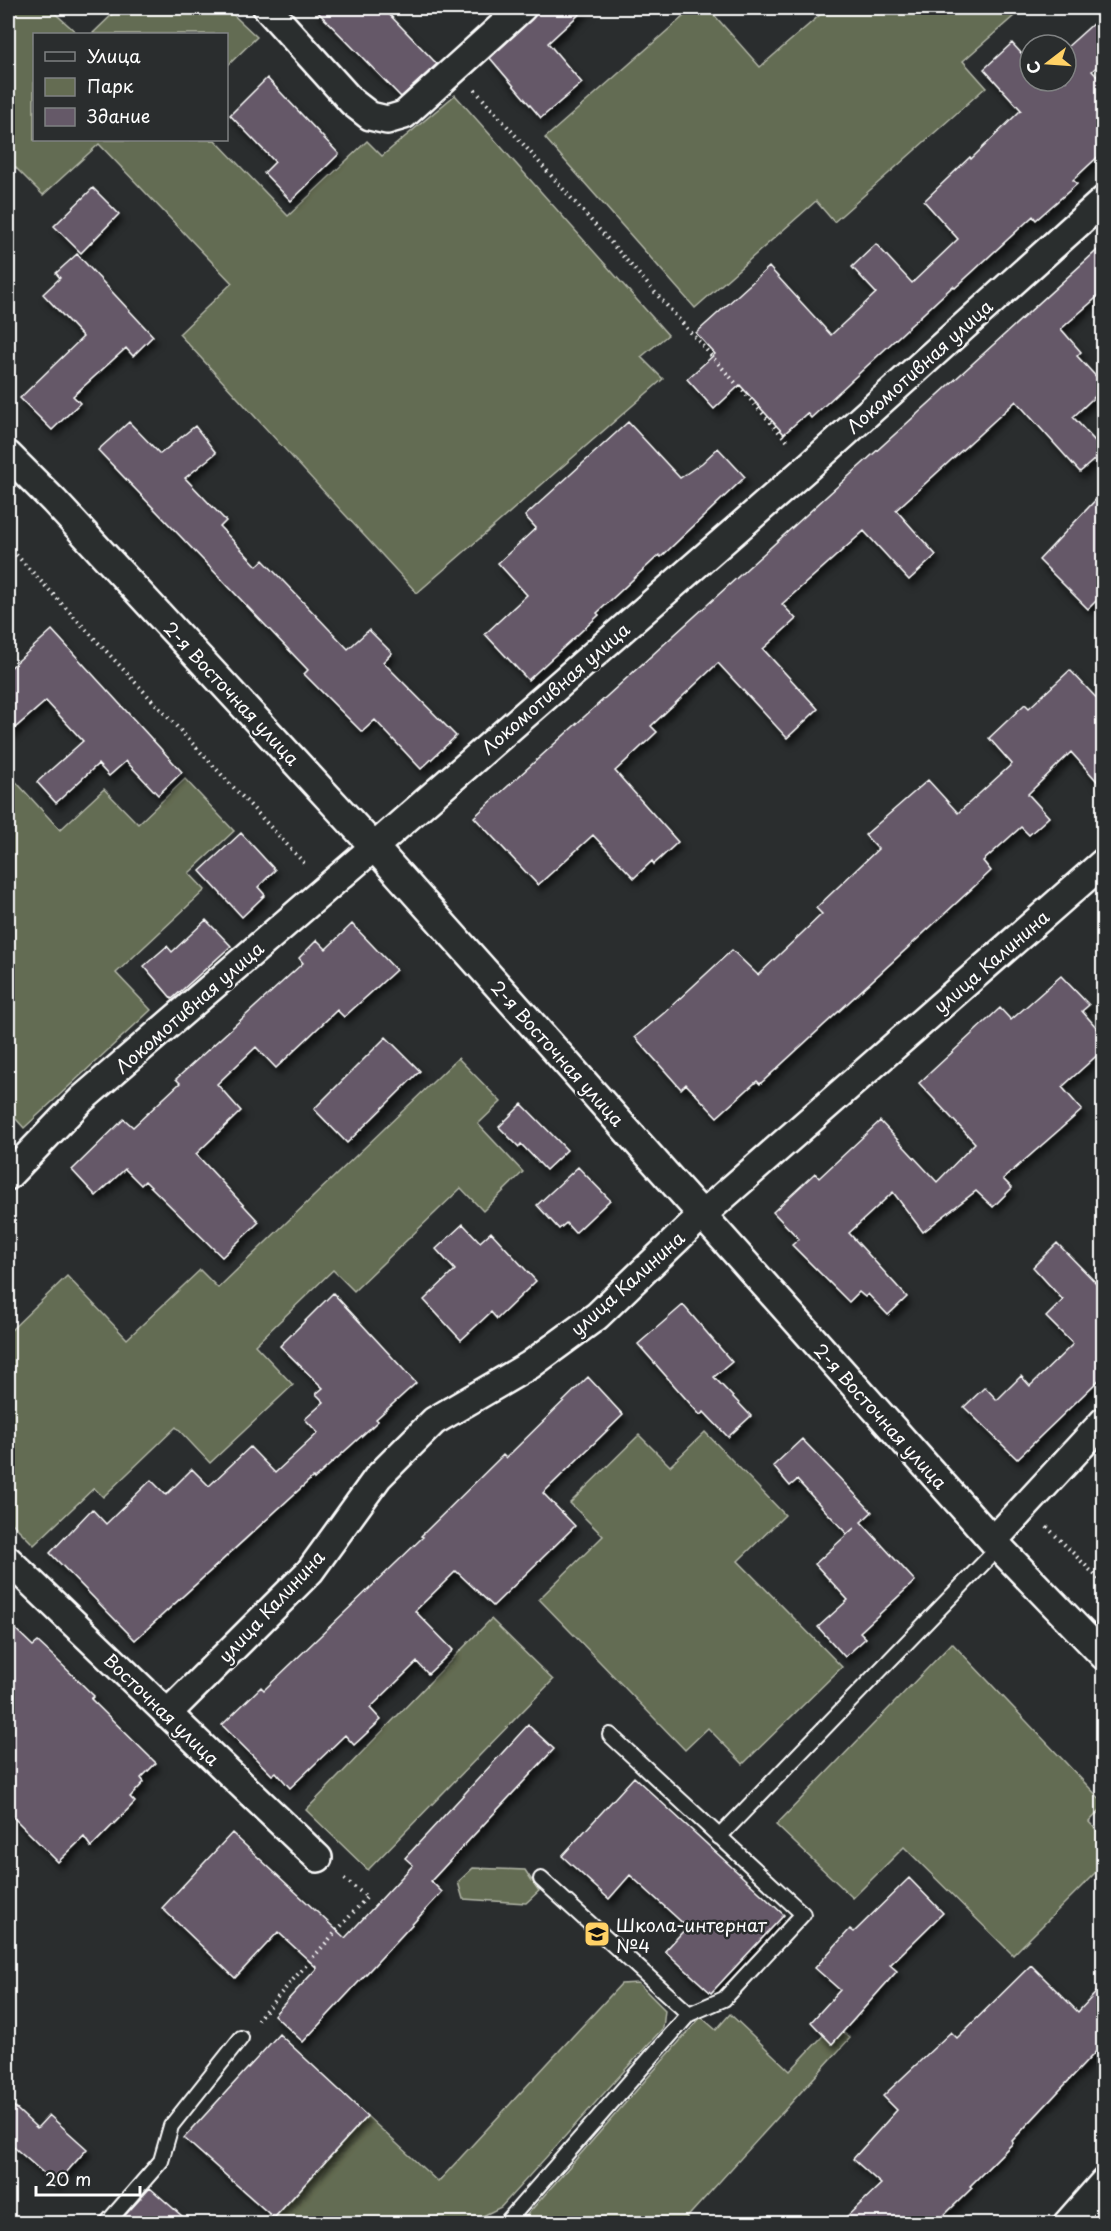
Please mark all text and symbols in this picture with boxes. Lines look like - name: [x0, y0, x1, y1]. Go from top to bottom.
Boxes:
- legend: [33, 33, 228, 141]
- north arrow: [1018, 33, 1078, 93]
- text: Улица: [87, 42, 141, 69]
- text: С: [1019, 58, 1046, 77]
- text: Парк: [87, 72, 134, 99]
- text: Здание: [87, 102, 150, 129]
- street label: Локомотивная улица: [840, 292, 999, 439]
- street label: 2-я Восточная улица: [158, 615, 307, 772]
- street label: Локомотивная улица: [475, 615, 636, 760]
- street label: улица Калинина: [927, 903, 1055, 1019]
- street label: Локомотивная улица: [109, 934, 270, 1079]
- street label: 2-я Восточная улица: [485, 974, 631, 1133]
- street label: улица Калинина: [564, 1224, 691, 1342]
- street label: 2-я Восточная улица: [808, 1337, 954, 1496]
- street label: улица Калинина: [212, 1543, 331, 1668]
- street label: Восточная улица: [98, 1647, 227, 1772]
- place label: Школа-интернат №4: [616, 1911, 768, 1959]
- school or university icon: Школа-интернат №4: [582, 1919, 612, 1949]
- scale bar: [36, 2159, 140, 2197]
- text: 20 m: [45, 2165, 91, 2192]

